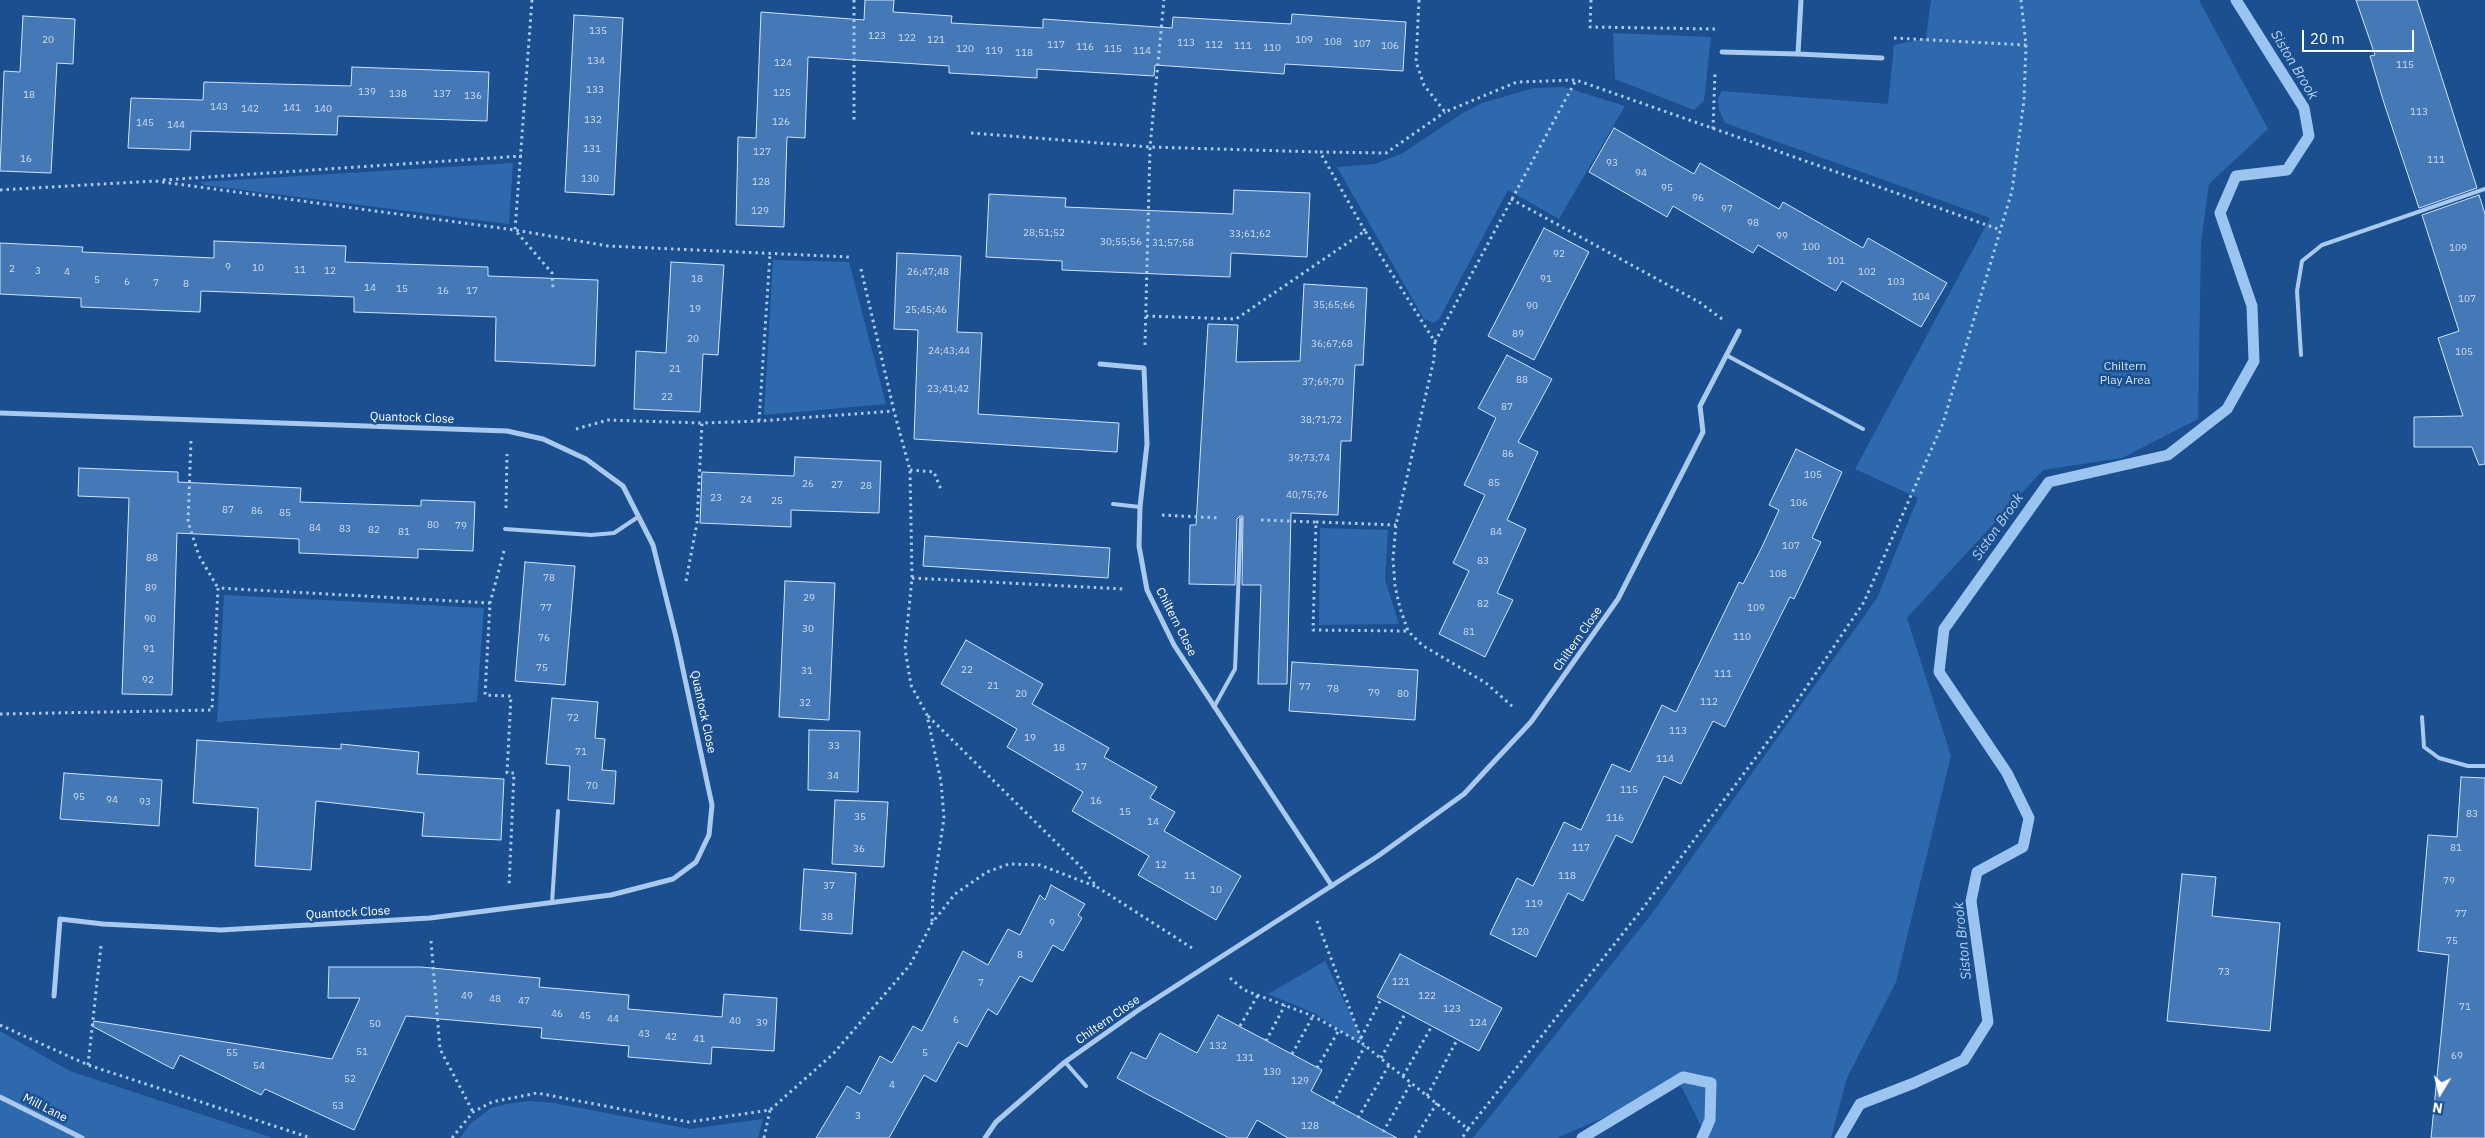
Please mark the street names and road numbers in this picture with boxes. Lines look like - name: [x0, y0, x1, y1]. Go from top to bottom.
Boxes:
- street label: Quantock Close: [370, 409, 454, 427]
- street label: Chiltern Close: [1153, 585, 1199, 659]
- street label: Chiltern Close: [1551, 604, 1605, 674]
- street label: Quantock Close: [687, 669, 719, 755]
- street label: Quantock Close: [305, 904, 391, 922]
- street label: Chiltern Close: [1073, 993, 1143, 1047]
- street label: Mill Lane: [20, 1091, 70, 1125]

